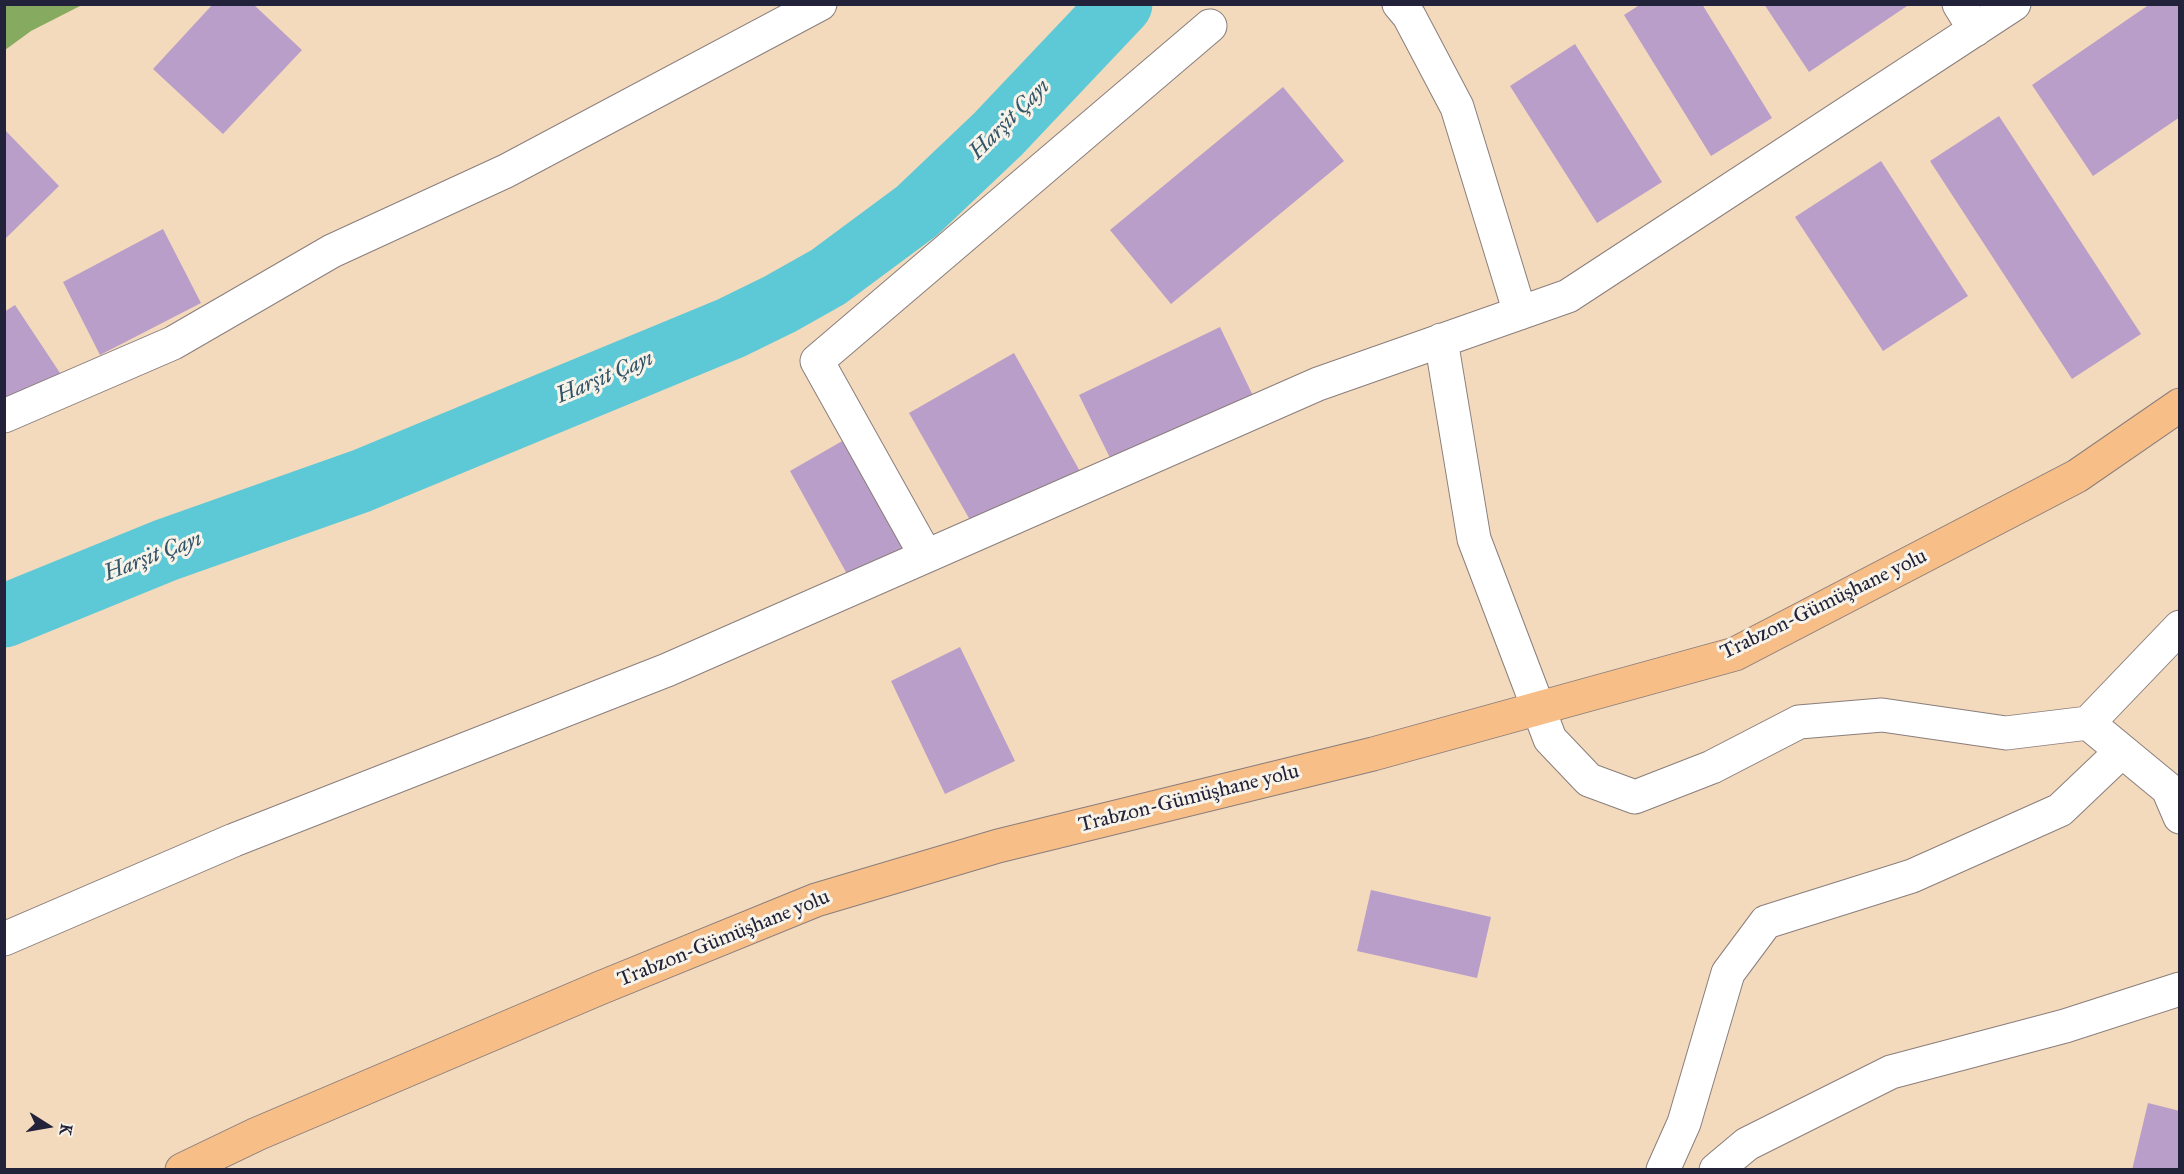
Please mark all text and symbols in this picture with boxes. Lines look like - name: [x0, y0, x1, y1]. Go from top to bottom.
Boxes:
- water label: Harşit Çayı: [964, 74, 1056, 166]
- water label: Harşit Çayı: [552, 346, 658, 410]
- water label: Harşit Çayı: [100, 526, 206, 588]
- street label: Trabzon-Gümüşhane yolu: [1717, 544, 1931, 666]
- street label: Trabzon-Gümüşhane yolu: [1076, 759, 1302, 839]
- street label: Trabzon-Gümüşhane yolu: [614, 885, 834, 993]
- north arrow: [18, 1096, 78, 1156]
- text: K: [56, 1122, 77, 1137]

